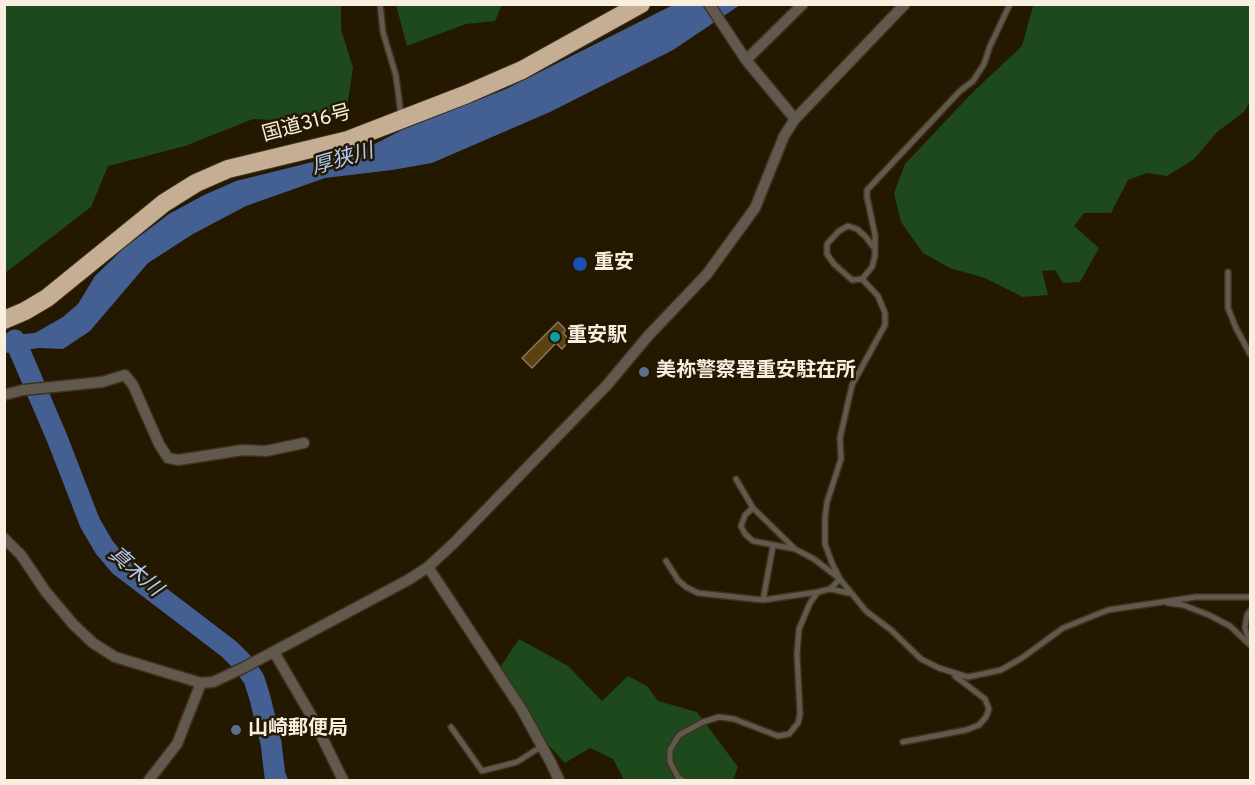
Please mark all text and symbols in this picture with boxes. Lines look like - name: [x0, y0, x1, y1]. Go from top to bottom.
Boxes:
- street label: 国道316号: [260, 102, 354, 148]
- water label: 厚狭川: [309, 140, 377, 182]
- place label: 重安: [594, 252, 634, 276]
- marker: 重安: [571, 255, 589, 273]
- place label: 重安駅: [567, 325, 627, 349]
- marker: 重安駅: [548, 330, 562, 344]
- place label: 美祢警察署重安駐在所: [656, 360, 856, 384]
- marker: 美祢警察署重安駐在所: [637, 365, 651, 379]
- water label: 真木川: [102, 543, 166, 603]
- place label: 山崎郵便局: [248, 718, 348, 742]
- marker: 山崎郵便局: [229, 723, 243, 737]

